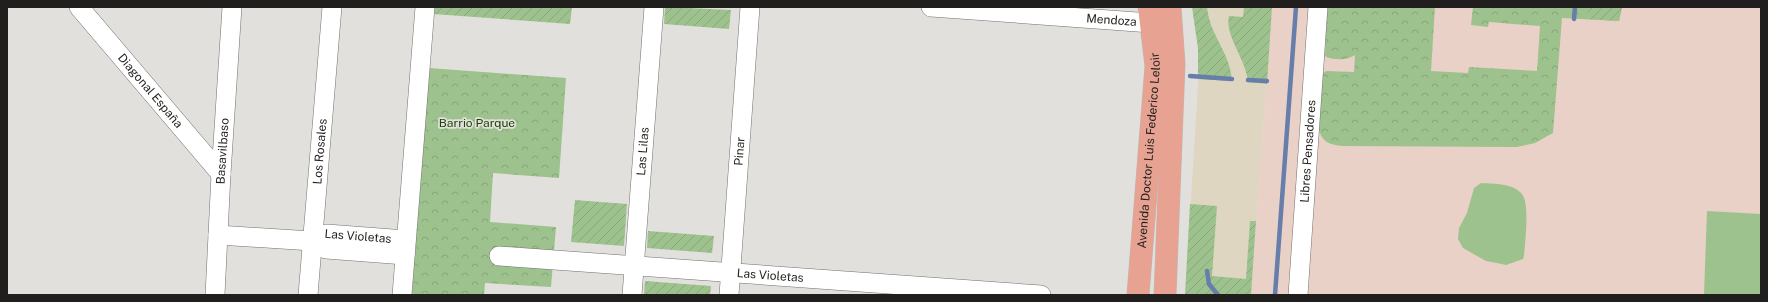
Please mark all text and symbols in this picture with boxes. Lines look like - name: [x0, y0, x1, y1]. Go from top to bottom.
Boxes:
- street label: Mendoza: [1086, 11, 1137, 29]
- street label: Diagonal España: [115, 51, 186, 131]
- street label: Avenida Doctor Luis Federico Leloir: [1135, 51, 1163, 249]
- street label: Libres Pensadores: [1297, 100, 1319, 203]
- park label: Barrio Parque: [439, 116, 515, 130]
- street label: Basavilbaso: [213, 117, 232, 185]
- street label: Los Rosales: [310, 118, 330, 185]
- street label: Las Lilas: [634, 127, 652, 176]
- street label: Pinar: [731, 136, 748, 166]
- street label: Las Violetas: [324, 227, 392, 246]
- street label: Las Violetas: [736, 266, 804, 285]

